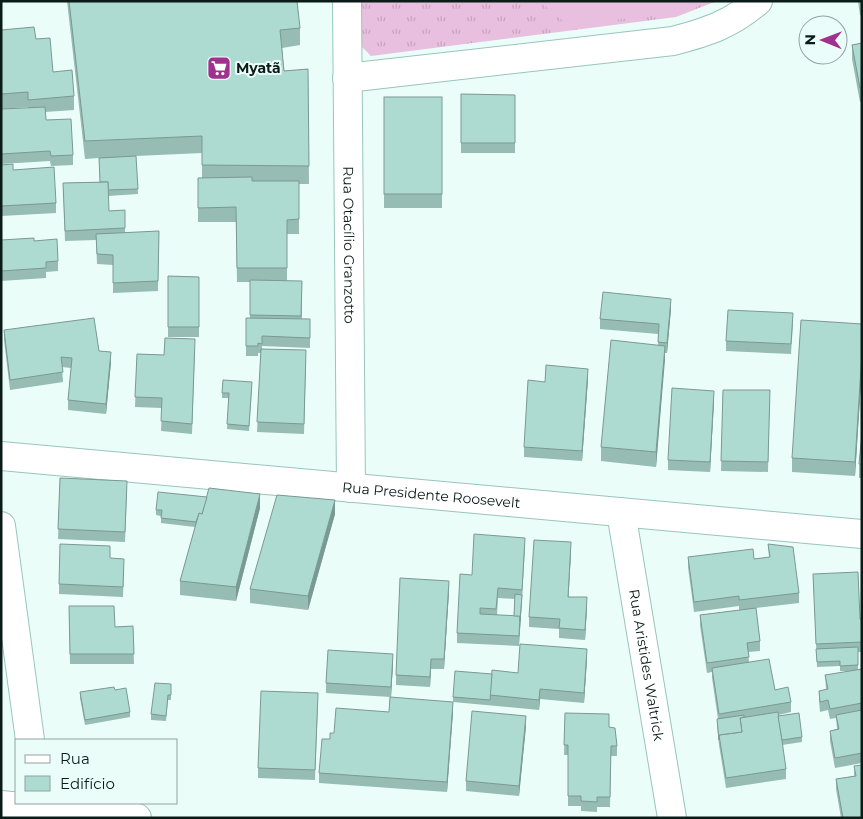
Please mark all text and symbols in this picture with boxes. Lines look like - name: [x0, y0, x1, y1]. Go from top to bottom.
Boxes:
- north arrow: [798, 15, 848, 65]
- text: N: [801, 34, 819, 46]
- supermarket icon: Myatã: [206, 55, 232, 81]
- place label: Myatã: [236, 59, 281, 77]
- street label: Rua Otacílio Granzotto: [339, 166, 359, 324]
- street label: Rua Presidente Roosevelt: [341, 478, 521, 512]
- street label: Rua Aristides Waltrick: [625, 588, 668, 743]
- legend: [15, 739, 178, 804]
- text: Rua: [60, 749, 90, 768]
- text: Edifício: [60, 774, 115, 793]

